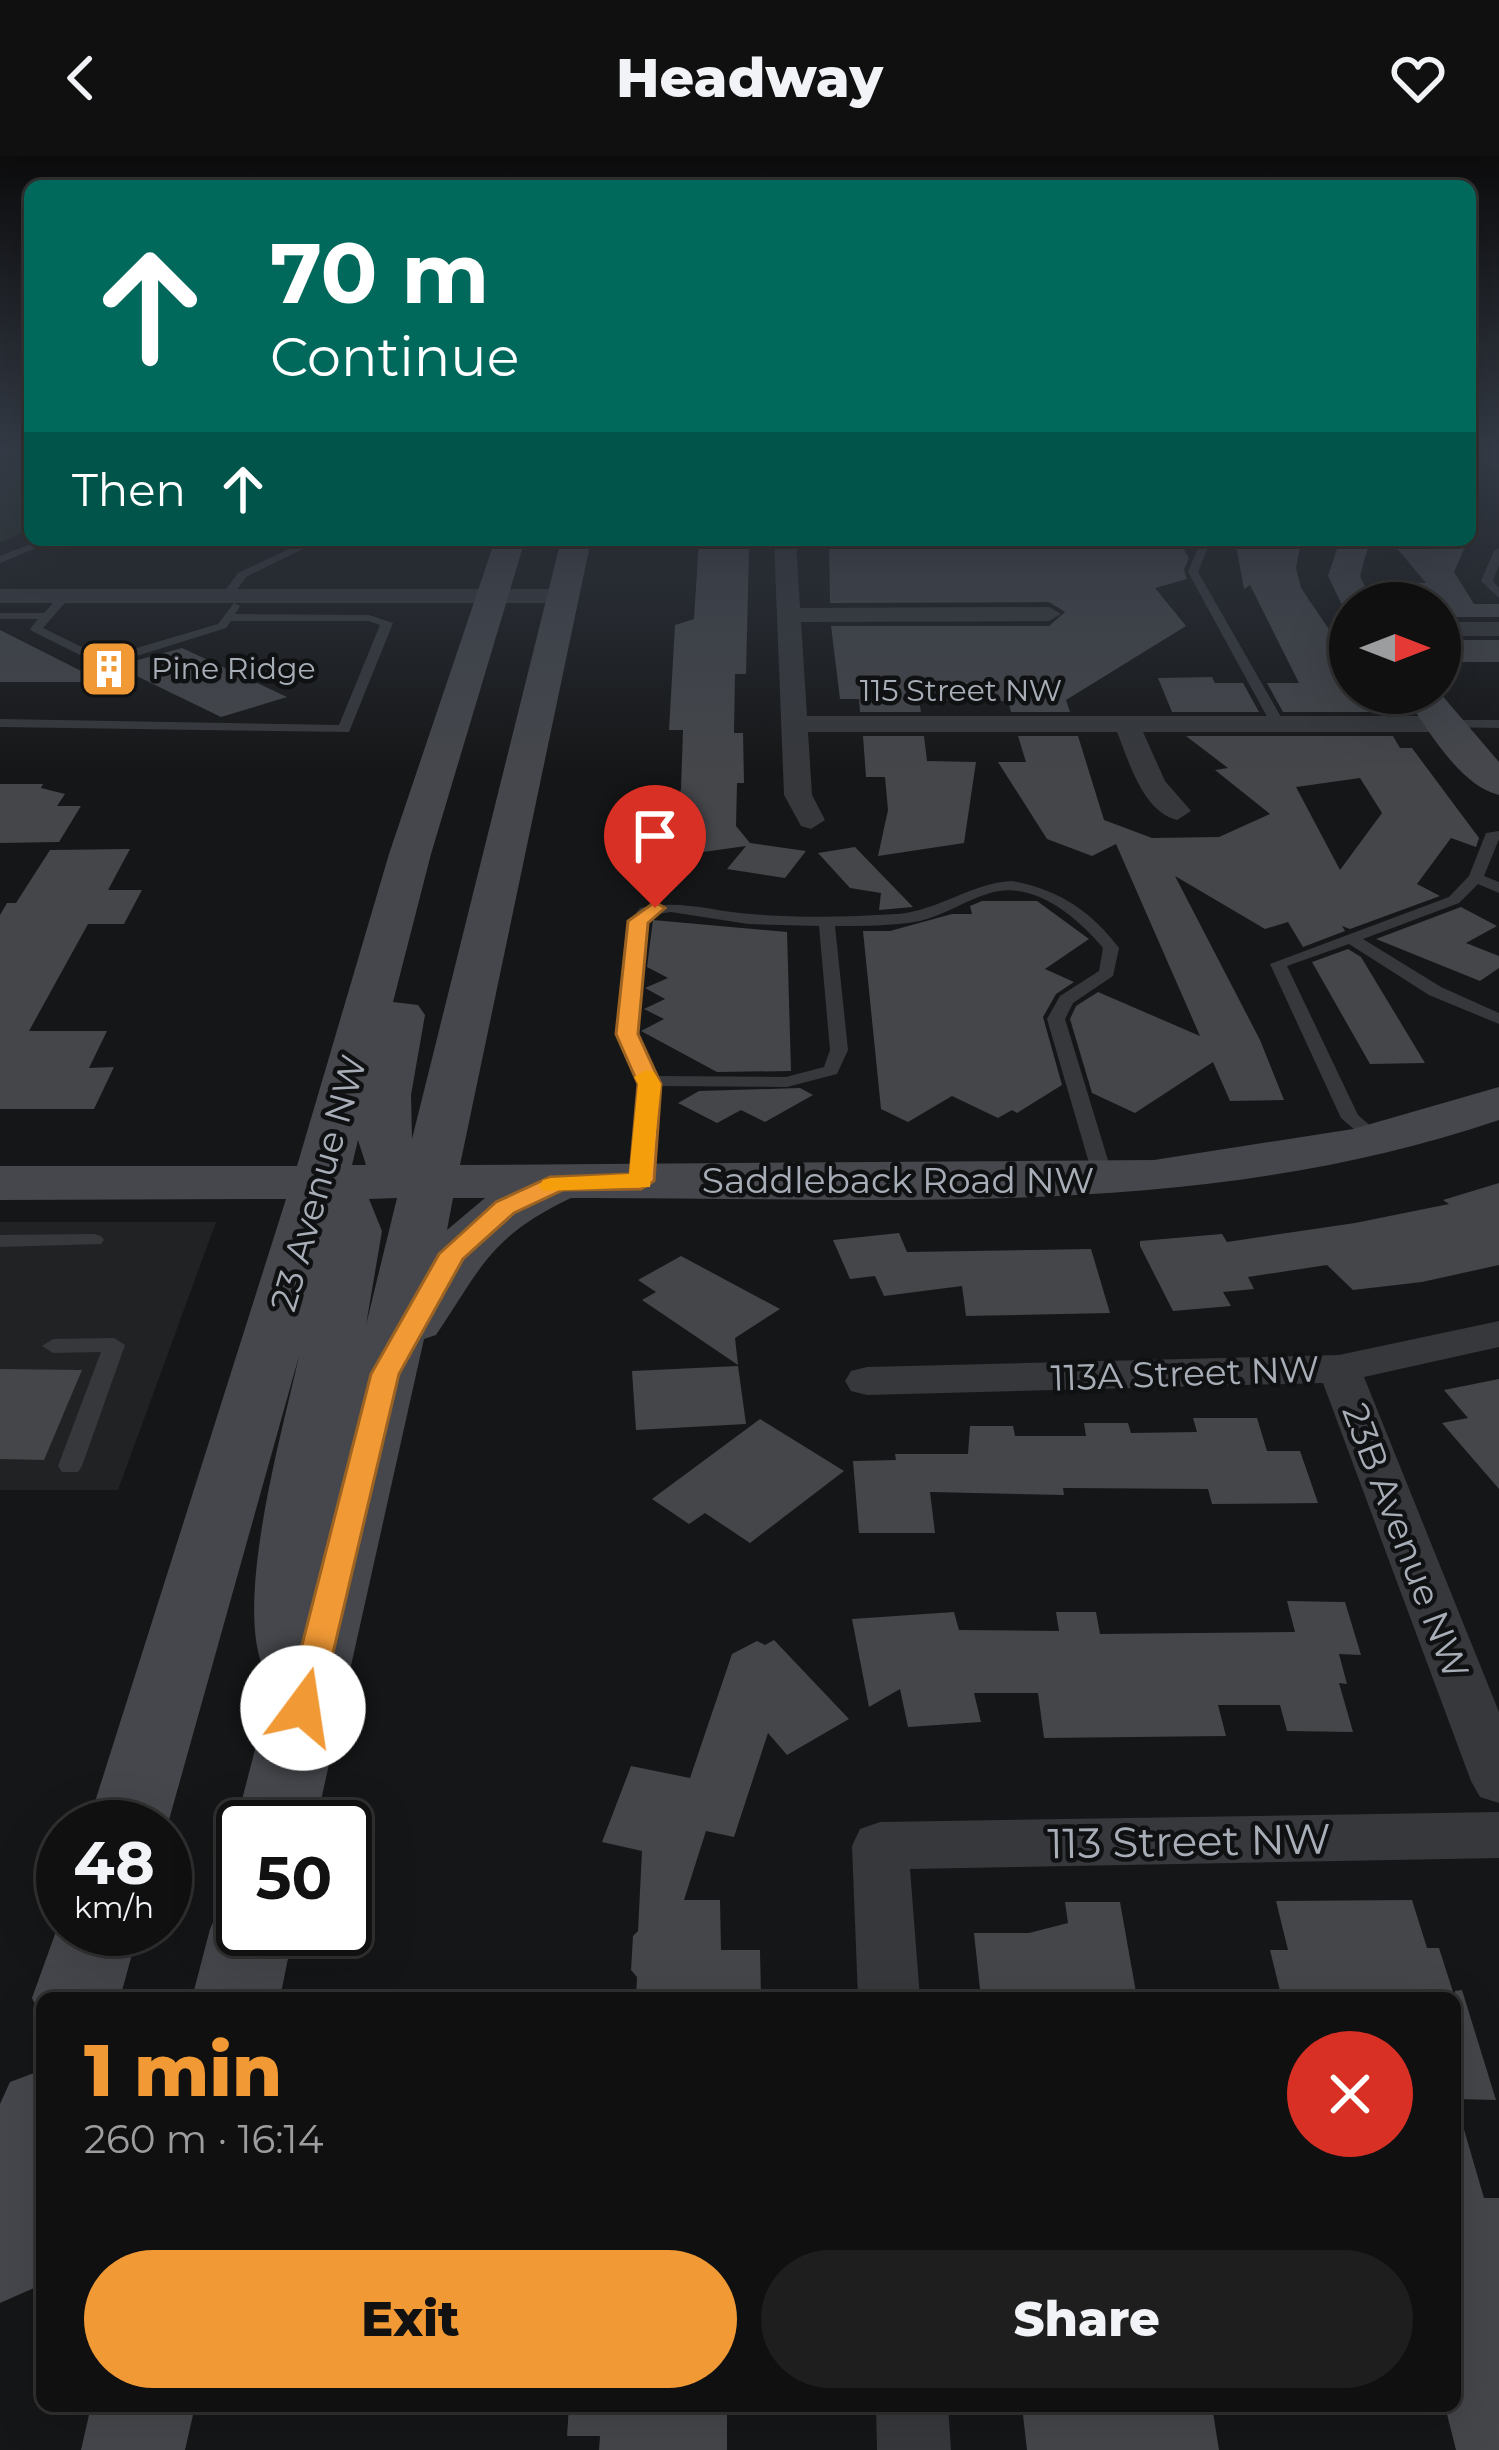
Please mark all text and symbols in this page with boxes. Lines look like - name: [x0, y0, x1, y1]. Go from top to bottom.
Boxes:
- icon: back: [48, 45, 114, 111]
- text: Headway: [616, 45, 883, 111]
- icon: heart: [1385, 45, 1451, 111]
- text: 70 m: [270, 222, 489, 324]
- icon: ahead: [72, 228, 228, 384]
- text: Continue: [270, 324, 519, 390]
- icon: ahead: [210, 456, 276, 522]
- text: Then: [72, 462, 186, 517]
- north arrow: [1329, 582, 1461, 714]
- map controls: [1329, 582, 1461, 714]
- building icon: Pine Ridge: [78, 638, 140, 700]
- place label: Pine Ridge: [151, 650, 316, 687]
- street label: 115 Street NW: [860, 672, 1062, 709]
- pin: [604, 785, 706, 908]
- icon: arrive: [622, 803, 688, 869]
- street label: 23 Avenue NW: [260, 1050, 376, 1316]
- street label: Saddleback Road NW: [702, 1158, 1094, 1202]
- street label: 113A Street NW: [1050, 1346, 1320, 1400]
- street label: 23B Avenue NW: [1333, 1397, 1479, 1685]
- position arrow: [240, 1645, 366, 1771]
- speed limit sign: 50: [216, 1800, 372, 1956]
- street label: 113 Street NW: [1047, 1813, 1331, 1869]
- text: 48: [73, 1826, 155, 1899]
- text: km/h: [74, 1889, 154, 1926]
- text: 1 min: [84, 2026, 282, 2114]
- button: close: [1287, 2031, 1413, 2157]
- text: 260 m · 16:14: [84, 2115, 323, 2163]
- button: Exit: [84, 2250, 737, 2388]
- button: Share: [761, 2250, 1413, 2388]

